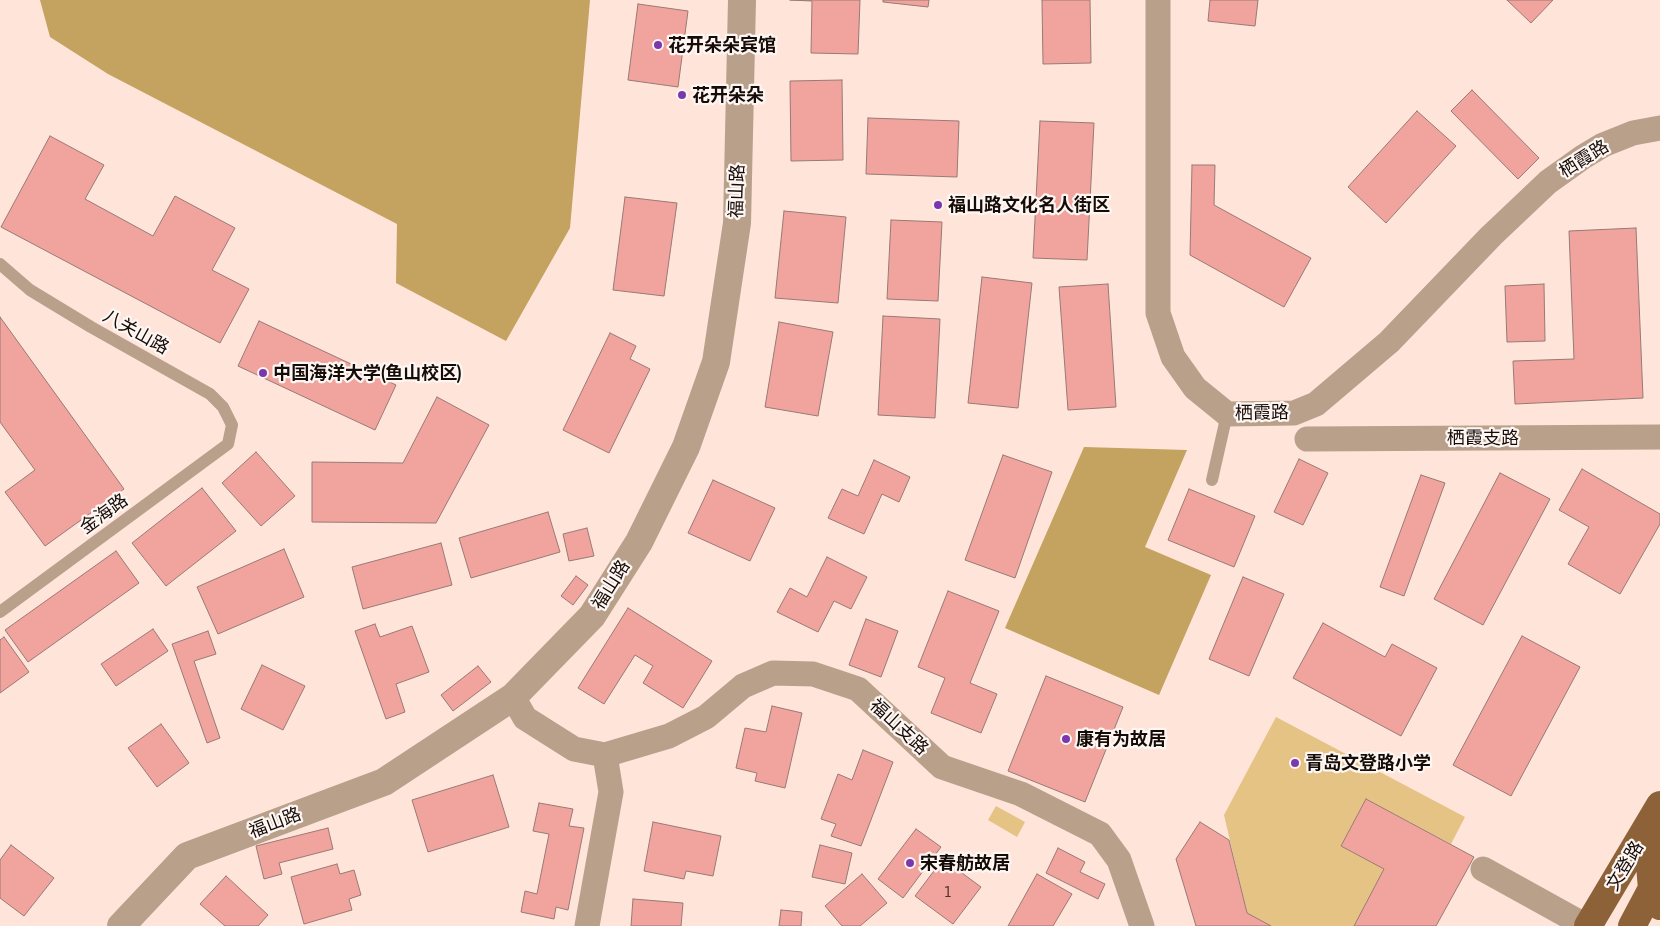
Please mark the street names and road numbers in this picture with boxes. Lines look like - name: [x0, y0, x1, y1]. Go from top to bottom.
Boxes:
- street label: 栖霞路: [1555, 136, 1613, 182]
- street label: 福山路: [725, 164, 749, 218]
- street label: 八关山路: [99, 305, 173, 359]
- street label: 栖霞路: [1235, 402, 1289, 424]
- street label: 栖霞支路: [1447, 427, 1519, 449]
- street label: 金海路: [76, 489, 132, 539]
- street label: 福山路: [588, 556, 634, 614]
- street label: 福山支路: [865, 695, 933, 759]
- street label: 福山路: [246, 803, 304, 843]
- street label: 文登路: [1602, 837, 1648, 895]

